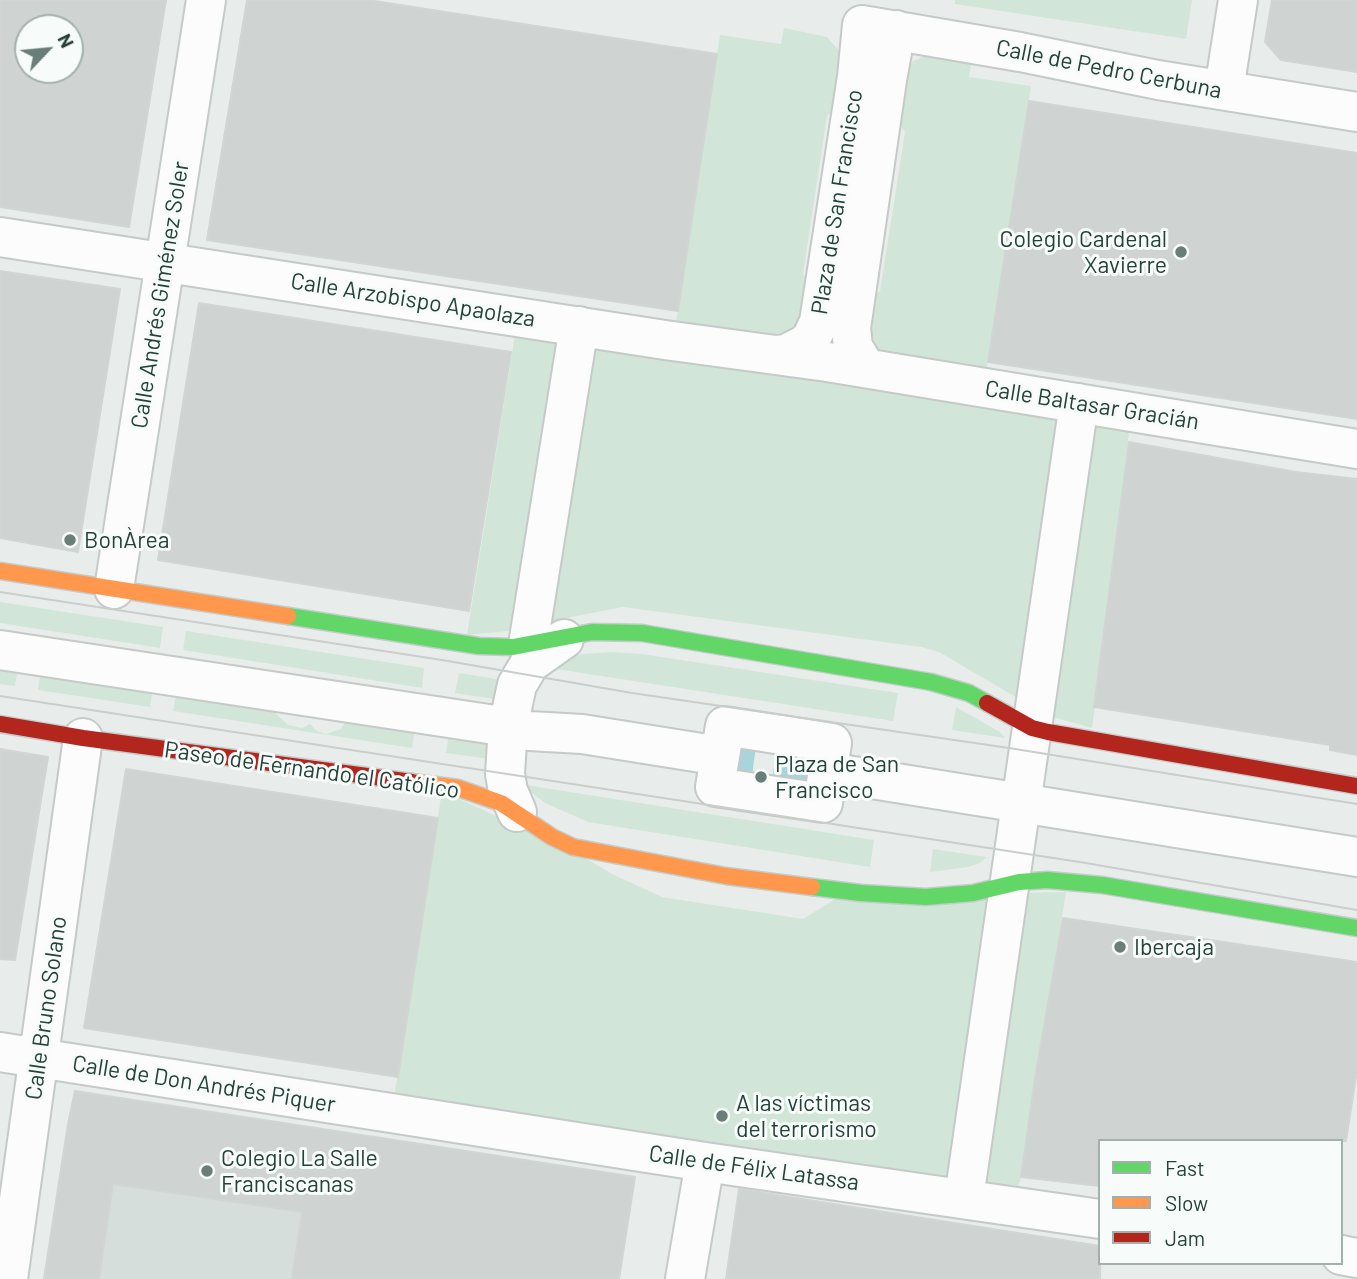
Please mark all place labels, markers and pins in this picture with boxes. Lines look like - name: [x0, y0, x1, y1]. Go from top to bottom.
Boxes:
- place label: Colegio Cardenal Xavierre: [1000, 225, 1167, 279]
- marker: Colegio Cardenal Xavierre: [1173, 244, 1189, 260]
- place label: BonÀrea: [84, 526, 169, 554]
- marker: BonÀrea: [62, 532, 78, 548]
- place label: Plaza de San Francisco: [775, 750, 899, 804]
- marker: Plaza de San Francisco: [753, 769, 769, 785]
- place label: Ibercaja: [1134, 933, 1214, 961]
- marker: Ibercaja: [1112, 939, 1128, 955]
- place label: A las víctimas del terrorismo: [736, 1089, 877, 1143]
- marker: A las víctimas del terrorismo: [714, 1108, 730, 1124]
- place label: Colegio La Salle Franciscanas: [221, 1144, 378, 1198]
- marker: Colegio La Salle Franciscanas: [199, 1163, 215, 1179]

